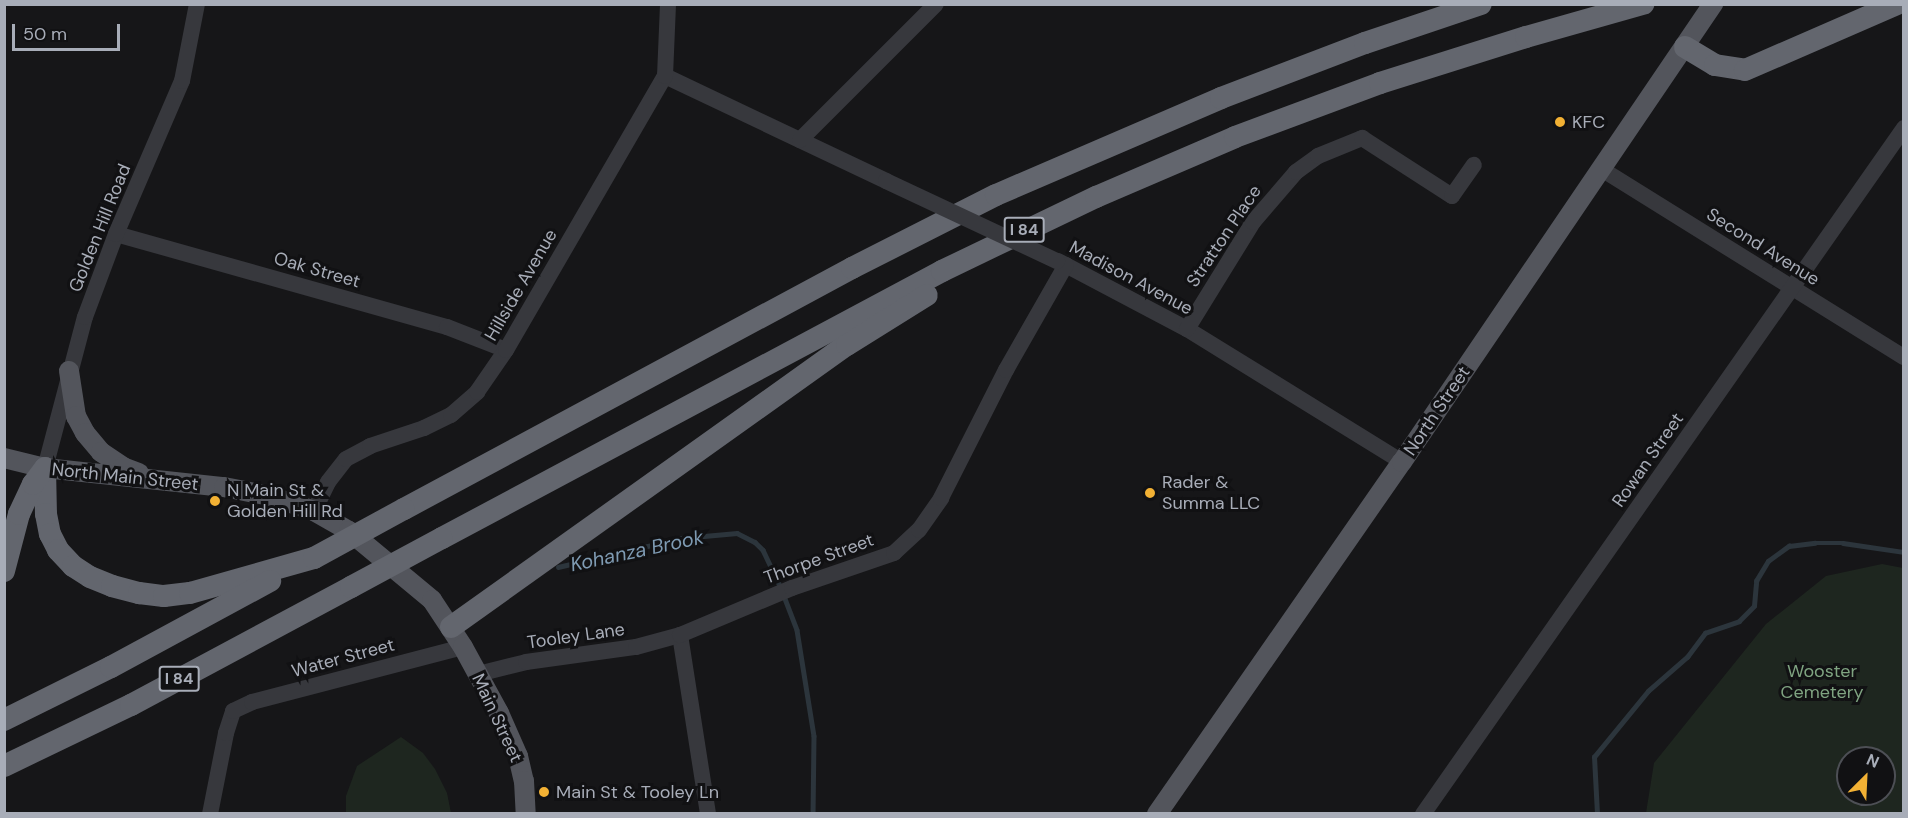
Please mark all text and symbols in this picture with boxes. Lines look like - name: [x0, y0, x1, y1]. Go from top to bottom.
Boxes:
- scale bar: [15, 12, 123, 50]
- text: 50 m: [23, 22, 67, 46]
- place label: KFC: [1572, 111, 1605, 133]
- marker: KFC: [1553, 115, 1567, 129]
- street label: Golden Hill Road: [64, 161, 136, 295]
- street label: Stratton Place: [1182, 181, 1266, 291]
- street label: Second Avenue: [1702, 204, 1824, 290]
- road number: I 84: [1003, 217, 1045, 243]
- street label: Hillside Avenue: [480, 225, 562, 345]
- street label: Madison Avenue: [1066, 236, 1196, 320]
- street label: Oak Street: [271, 247, 363, 293]
- street label: North Street: [1399, 362, 1475, 460]
- street label: Rowan Street: [1608, 409, 1688, 511]
- street label: North Main Street: [51, 459, 199, 495]
- place label: Rader & Summa LLC: [1162, 472, 1260, 514]
- place label: N Main St & Golden Hill Rd: [227, 480, 343, 522]
- marker: Rader & Summa LLC: [1143, 486, 1157, 500]
- marker: N Main St & Golden Hill Rd: [208, 494, 222, 508]
- water label: Kohanza Brook: [568, 525, 706, 577]
- street label: Thorpe Street: [761, 529, 877, 589]
- street label: Tooley Lane: [526, 618, 626, 654]
- street label: Water Street: [289, 634, 397, 682]
- park label: Wooster Cemetery: [1781, 661, 1863, 704]
- road number: I 84: [158, 666, 200, 692]
- street label: Main Street: [467, 670, 527, 766]
- north arrow: [1836, 746, 1896, 806]
- text: N: [1863, 749, 1882, 773]
- place label: Main St & Tooley Ln: [556, 781, 719, 803]
- marker: Main St & Tooley Ln: [537, 785, 551, 799]

